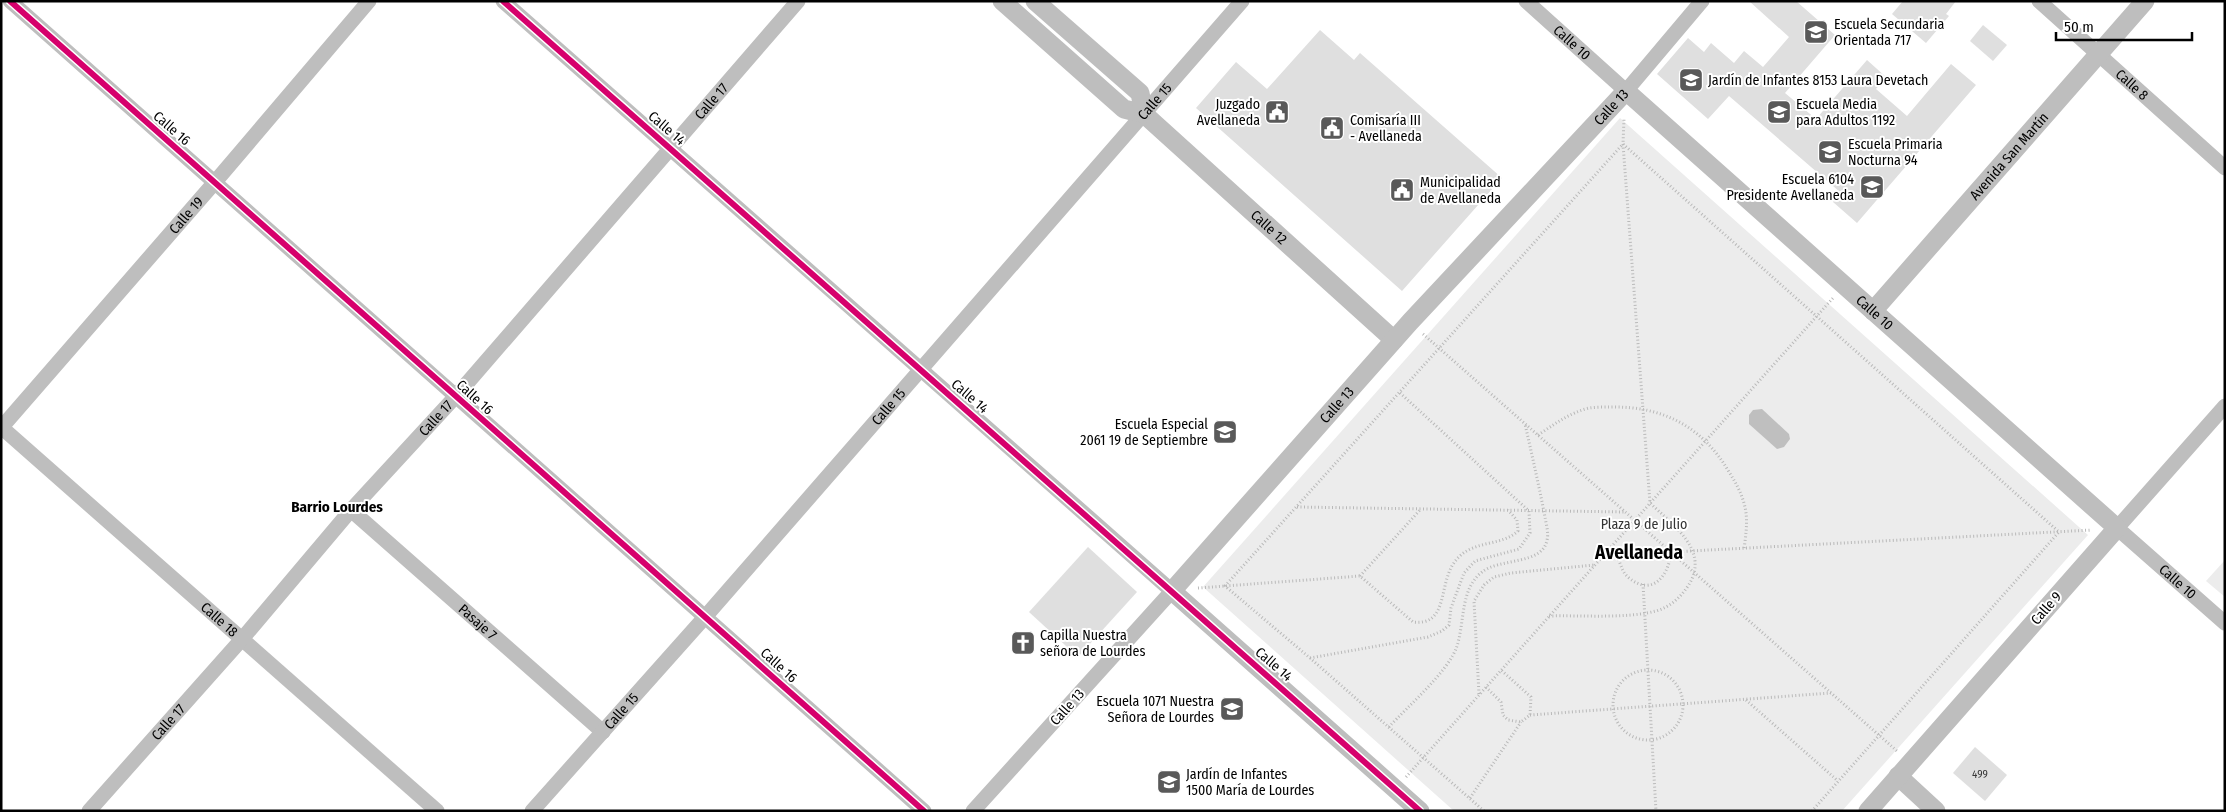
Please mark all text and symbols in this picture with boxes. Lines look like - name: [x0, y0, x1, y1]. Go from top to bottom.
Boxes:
- scale bar: [2056, 10, 2192, 42]
- place label: Escuela Secundaria Orientada 717: [1834, 16, 1945, 49]
- text: 50 m: [2064, 18, 2094, 36]
- school or university icon: Escuela Secundaria Orientada 717: [1803, 19, 1829, 45]
- street label: Calle 10: [1550, 22, 1594, 64]
- street label: Calle 8: [2112, 66, 2152, 104]
- school or university icon: Jardín de Infantes 8153 Laura Devetach: [1678, 67, 1704, 93]
- place label: Jardín de Infantes 8153 Laura Devetach: [1708, 72, 1928, 89]
- street label: Calle 17: [691, 80, 732, 123]
- street label: Calle 15: [1134, 80, 1175, 124]
- street label: Calle 13: [1590, 86, 1632, 129]
- place label: Juzgado Avellaneda: [1197, 96, 1260, 129]
- place label: Escuela Media para Adultos 1192: [1796, 96, 1895, 129]
- public building icon: Juzgado Avellaneda: [1264, 99, 1290, 125]
- school or university icon: Escuela Media para Adultos 1192: [1766, 99, 1792, 125]
- street label: Calle 16: [150, 108, 194, 149]
- street label: Calle 14: [645, 108, 689, 149]
- street label: Avenida San Martín: [1966, 109, 2052, 204]
- place label: Comisaría III - Avellaneda: [1350, 112, 1422, 145]
- public building icon: Comisaría III - Avellaneda: [1319, 115, 1345, 141]
- place label: Escuela Primaria Nocturna 94: [1848, 136, 1943, 169]
- school or university icon: Escuela Primaria Nocturna 94: [1817, 139, 1843, 165]
- place label: Escuela 6104 Presidente Avellaneda: [1726, 171, 1854, 204]
- place label: Municipalidad de Avellaneda: [1420, 174, 1501, 207]
- school or university icon: Escuela 6104 Presidente Avellaneda: [1859, 174, 1885, 200]
- public building icon: Municipalidad de Avellaneda: [1389, 177, 1415, 203]
- street label: Calle 19: [166, 193, 207, 238]
- street label: Calle 12: [1247, 207, 1290, 248]
- street label: Calle 10: [1852, 292, 1897, 334]
- street label: Calle 16: [453, 376, 497, 418]
- street label: Calle 14: [948, 376, 992, 417]
- street label: Calle 13: [1316, 383, 1358, 427]
- street label: Calle 15: [868, 385, 909, 429]
- street label: Calle 17: [415, 397, 457, 440]
- place label: Escuela Especial 2061 19 de Septiembre: [1080, 416, 1208, 449]
- school or university icon: Escuela Especial 2061 19 de Septiembre: [1212, 419, 1238, 445]
- district label: Barrio Lourdes: [291, 498, 383, 516]
- park label: Plaza 9 de Julio: [1601, 516, 1687, 533]
- district label: Avellaneda: [1594, 541, 1683, 564]
- street label: Calle 10: [2155, 561, 2200, 603]
- street label: Calle 9: [2027, 588, 2065, 628]
- street label: Calle 18: [197, 599, 241, 641]
- street label: Pasaje 7: [455, 601, 500, 644]
- place label: Capilla Nuestra señora de Lourdes: [1040, 627, 1145, 660]
- church icon: Capilla Nuestra señora de Lourdes: [1010, 630, 1036, 656]
- street label: Calle 16: [757, 644, 801, 686]
- street label: Calle 14: [1252, 644, 1296, 685]
- street label: Calle 13: [1047, 686, 1088, 729]
- street label: Calle 15: [601, 690, 642, 733]
- place label: Escuela 1071 Nuestra Señora de Lourdes: [1096, 693, 1214, 726]
- school or university icon: Escuela 1071 Nuestra Señora de Lourdes: [1219, 696, 1245, 722]
- street label: Calle 17: [148, 701, 189, 744]
- place label: Jardín de Infantes 1500 María de Lourdes: [1186, 766, 1314, 799]
- house number: 499: [1972, 768, 1988, 781]
- school or university icon: Jardín de Infantes 1500 María de Lourdes: [1156, 769, 1182, 795]

